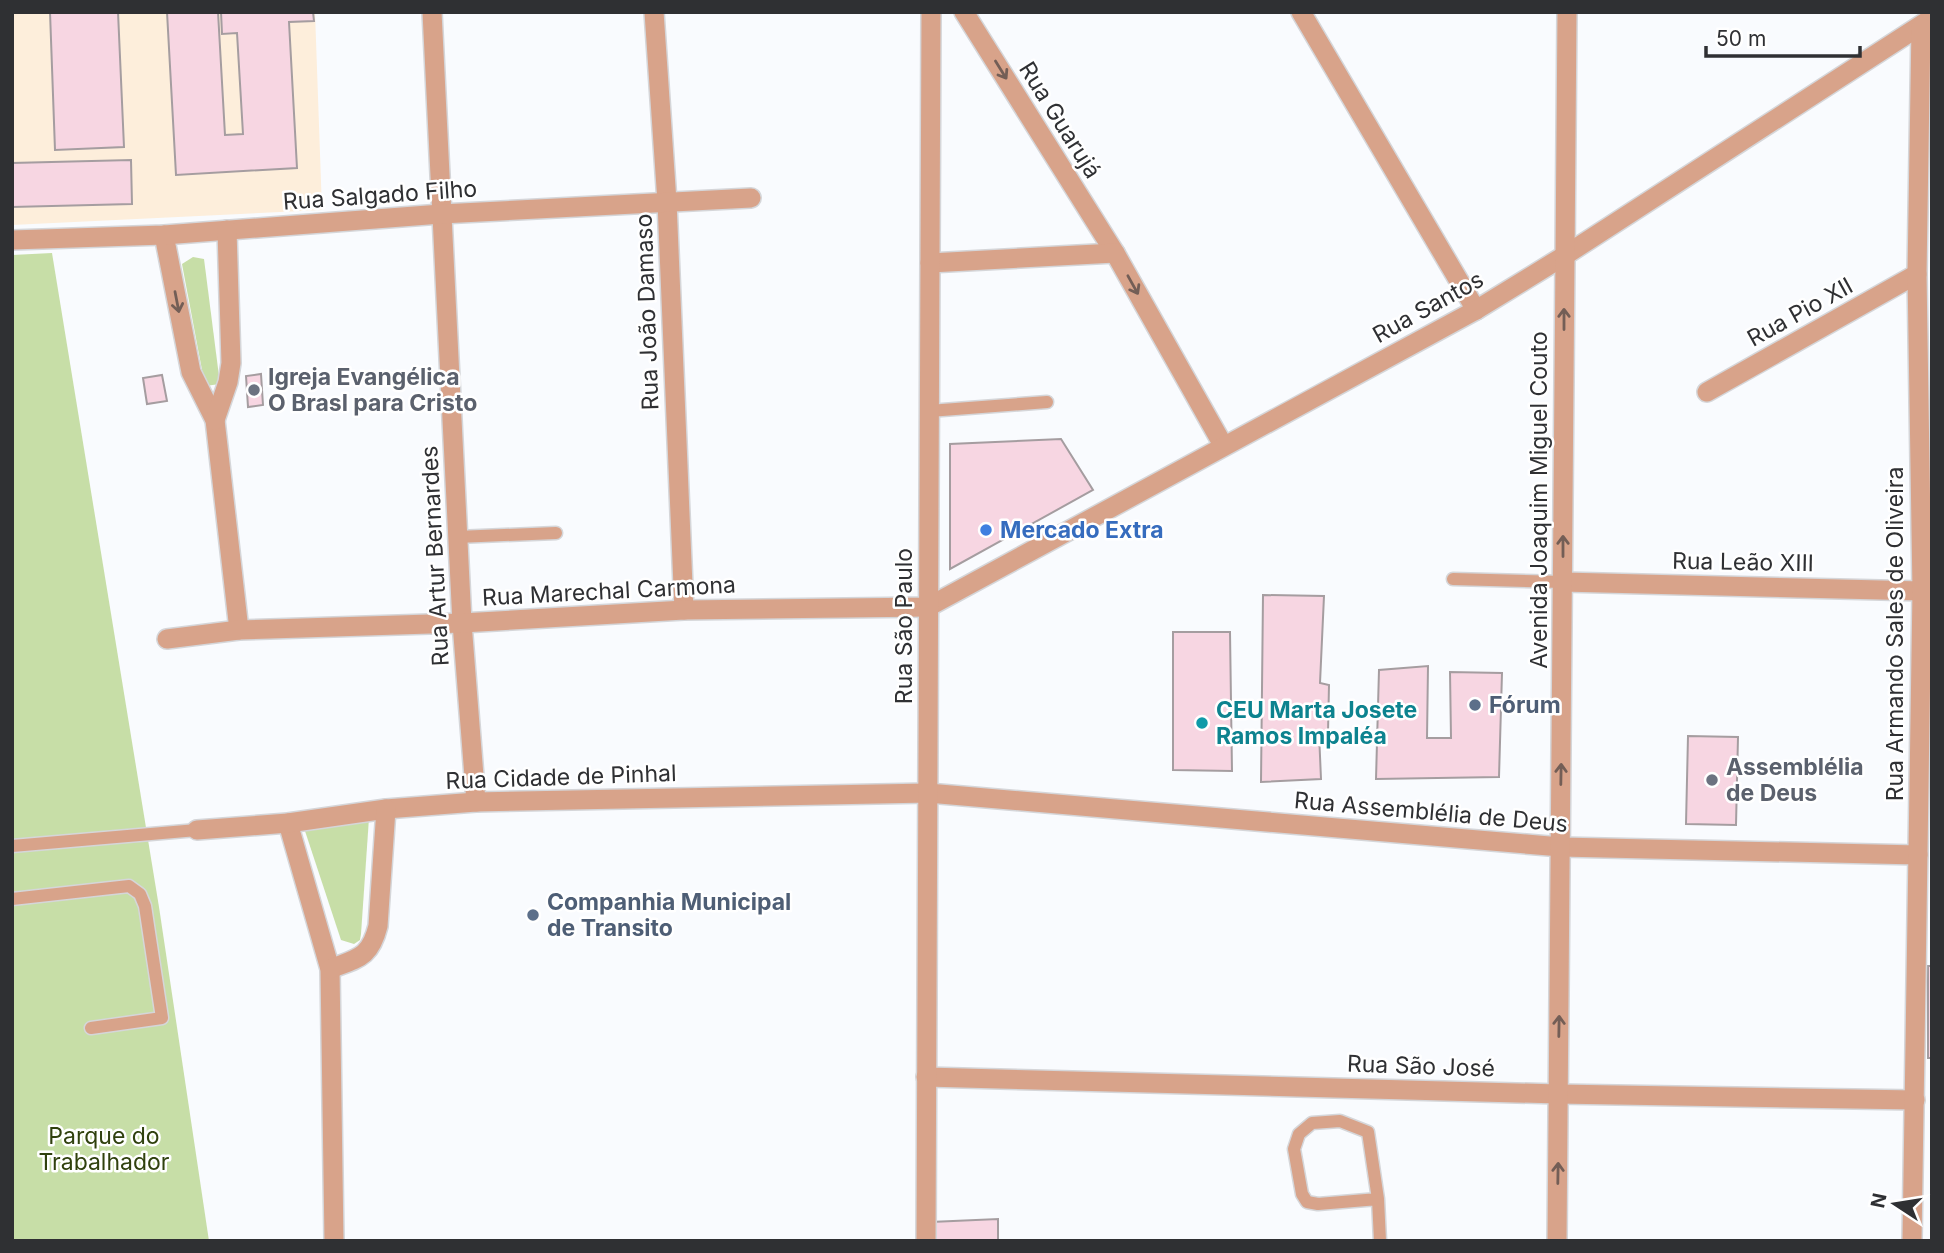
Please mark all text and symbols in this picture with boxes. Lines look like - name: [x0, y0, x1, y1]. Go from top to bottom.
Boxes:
- scale bar: [1706, 14, 1860, 58]
- text: 50 m: [1716, 26, 1766, 51]
- street label: Rua Guarujá: [1013, 57, 1107, 183]
- one-way arrow: [994, 60, 1008, 80]
- street label: Rua Salgado Filho: [282, 174, 478, 216]
- street label: Rua João Damaso: [630, 213, 664, 411]
- street label: Rua Santos: [1368, 265, 1488, 349]
- street label: Rua Pio XII: [1742, 272, 1858, 352]
- one-way arrow: [1126, 274, 1140, 294]
- one-way arrow: [170, 290, 184, 313]
- one-way arrow: [1557, 307, 1571, 330]
- street label: Avenida Joaquim Miguel Couto: [1525, 331, 1553, 669]
- place label: Igreja Evangélica O Brasl para Cristo: [268, 363, 477, 417]
- marker: Igreja Evangélica O Brasl para Cristo: [246, 382, 262, 398]
- street label: Rua Artur Bernardes: [415, 445, 455, 667]
- street label: Rua Armando Sales de Oliveira: [1881, 467, 1909, 801]
- place label: Mercado Extra: [1000, 516, 1164, 544]
- marker: Mercado Extra: [978, 522, 994, 538]
- one-way arrow: [1556, 535, 1570, 558]
- street label: Rua Leão XIII: [1672, 547, 1814, 577]
- street label: Rua São Paulo: [890, 548, 918, 704]
- street label: Rua Marechal Carmona: [481, 570, 737, 612]
- place label: Fórum: [1489, 691, 1561, 719]
- place label: CEU Marta Josete Ramos Impaléa: [1216, 696, 1417, 750]
- marker: Fórum: [1467, 697, 1483, 713]
- marker: CEU Marta Josete Ramos Impaléa: [1194, 715, 1210, 731]
- place label: Assemblélia de Deus: [1726, 753, 1864, 807]
- street label: Rua Cidade de Pinhal: [445, 759, 677, 795]
- one-way arrow: [1555, 762, 1568, 785]
- marker: Assemblélia de Deus: [1704, 772, 1720, 788]
- street label: Rua Assemblélia de Deus: [1293, 786, 1569, 838]
- place label: Companhia Municipal de Transito: [547, 888, 791, 942]
- marker: Companhia Municipal de Transito: [525, 907, 541, 923]
- one-way arrow: [1552, 1014, 1566, 1037]
- street label: Rua São José: [1346, 1049, 1496, 1083]
- park label: Parque do Trabalhador: [39, 1122, 170, 1176]
- one-way arrow: [1551, 1161, 1564, 1184]
- north arrow: [1860, 1169, 1930, 1239]
- text: N: [1866, 1191, 1892, 1210]

